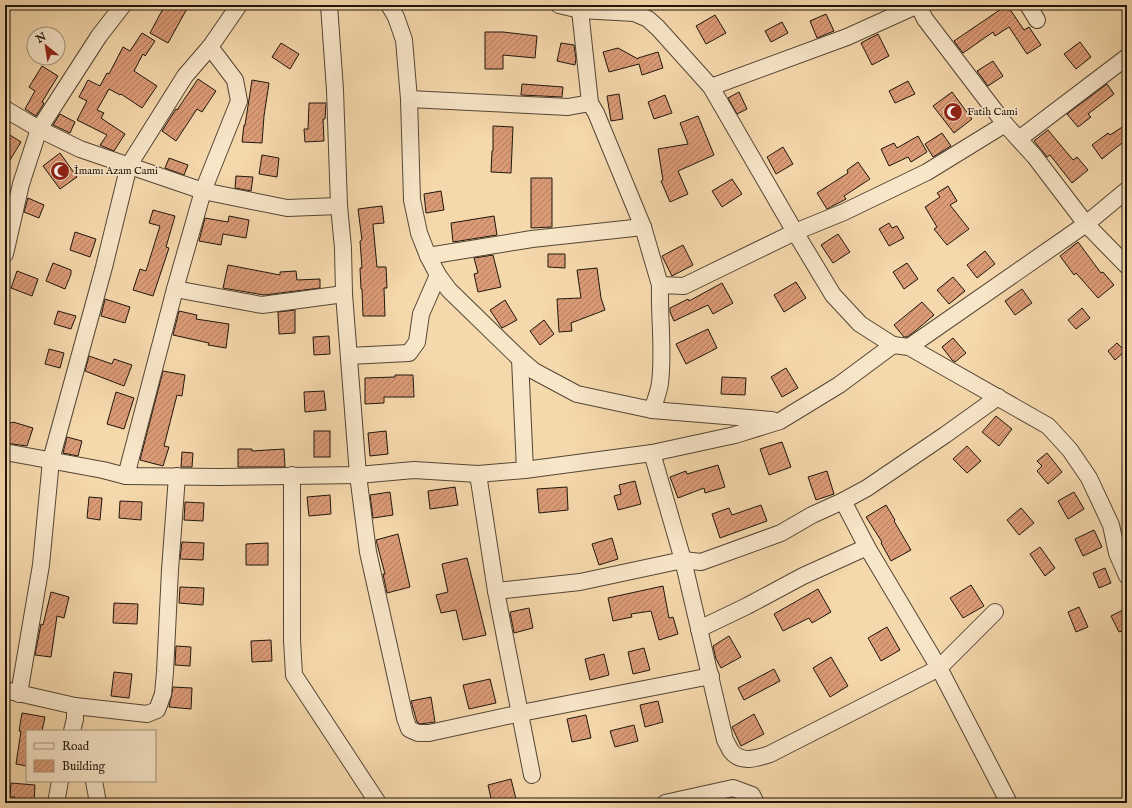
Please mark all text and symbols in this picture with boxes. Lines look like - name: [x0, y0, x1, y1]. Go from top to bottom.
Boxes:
- north arrow: [26, 26, 66, 66]
- text: N: [33, 30, 50, 47]
- mosque icon: Fatih Cami: [942, 101, 964, 123]
- place label: Fatih Cami: [967, 105, 1018, 119]
- mosque icon: İmamı Azam Cami: [49, 160, 71, 182]
- place label: İmamı Azam Cami: [74, 164, 158, 178]
- legend: [26, 730, 156, 782]
- text: Road: [62, 739, 90, 754]
- text: Building: [62, 759, 106, 774]

